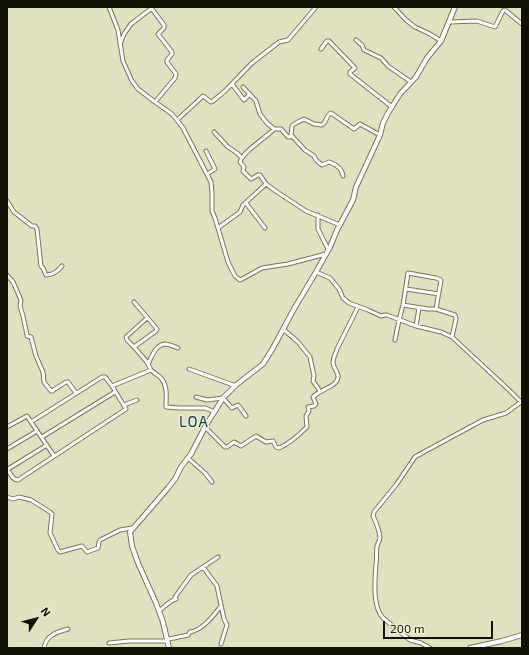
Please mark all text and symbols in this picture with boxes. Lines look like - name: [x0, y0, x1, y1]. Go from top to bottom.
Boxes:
- district label: LOA: [179, 413, 209, 431]
- north arrow: [16, 599, 56, 639]
- text: N: [39, 605, 54, 619]
- scale bar: [385, 613, 495, 639]
- text: 200 m: [390, 621, 424, 635]

